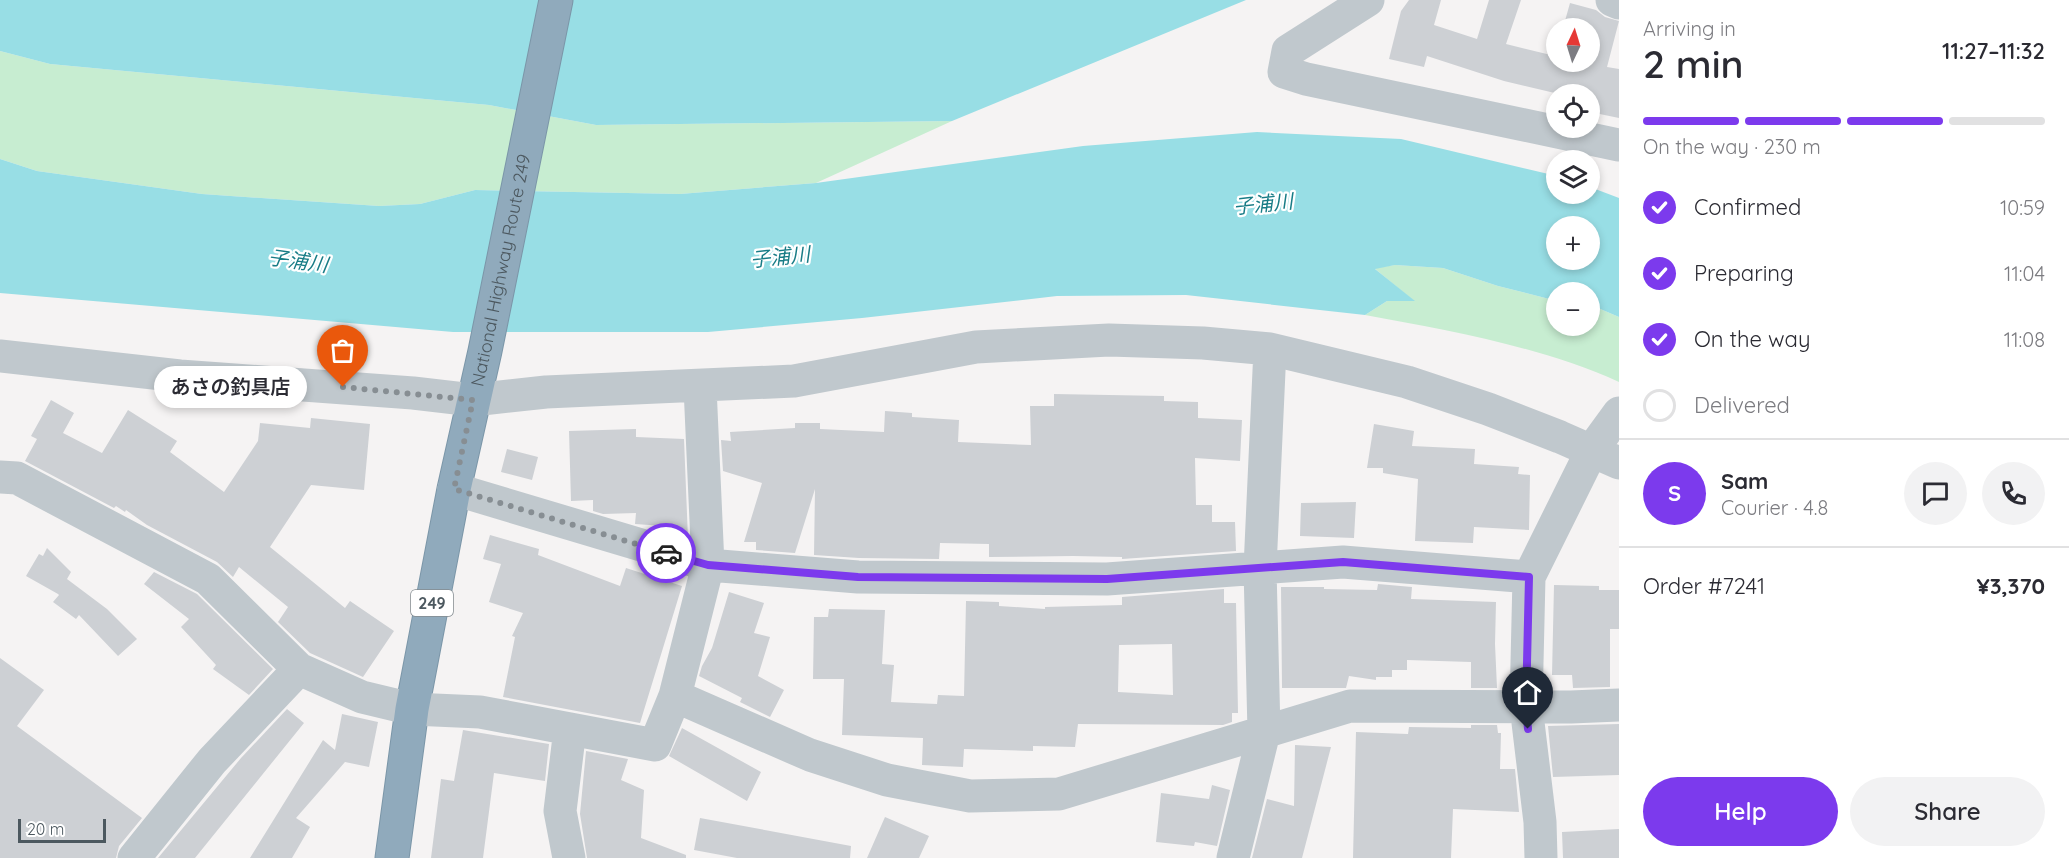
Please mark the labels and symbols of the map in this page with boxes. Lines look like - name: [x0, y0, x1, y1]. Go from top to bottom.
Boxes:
- north arrow: [1546, 18, 1600, 72]
- street label: National Highway Route 249: [465, 152, 536, 388]
- water label: 子浦川: [1232, 188, 1296, 219]
- water label: 子浦川: [749, 241, 813, 272]
- water label: 子浦川: [267, 244, 331, 277]
- pin: [317, 325, 368, 387]
- callout: あさの釣具店: [154, 366, 307, 408]
- courier: [636, 523, 696, 583]
- road number: 249: [411, 590, 453, 616]
- pin: [1502, 667, 1553, 729]
- scale bar: [18, 816, 106, 844]

